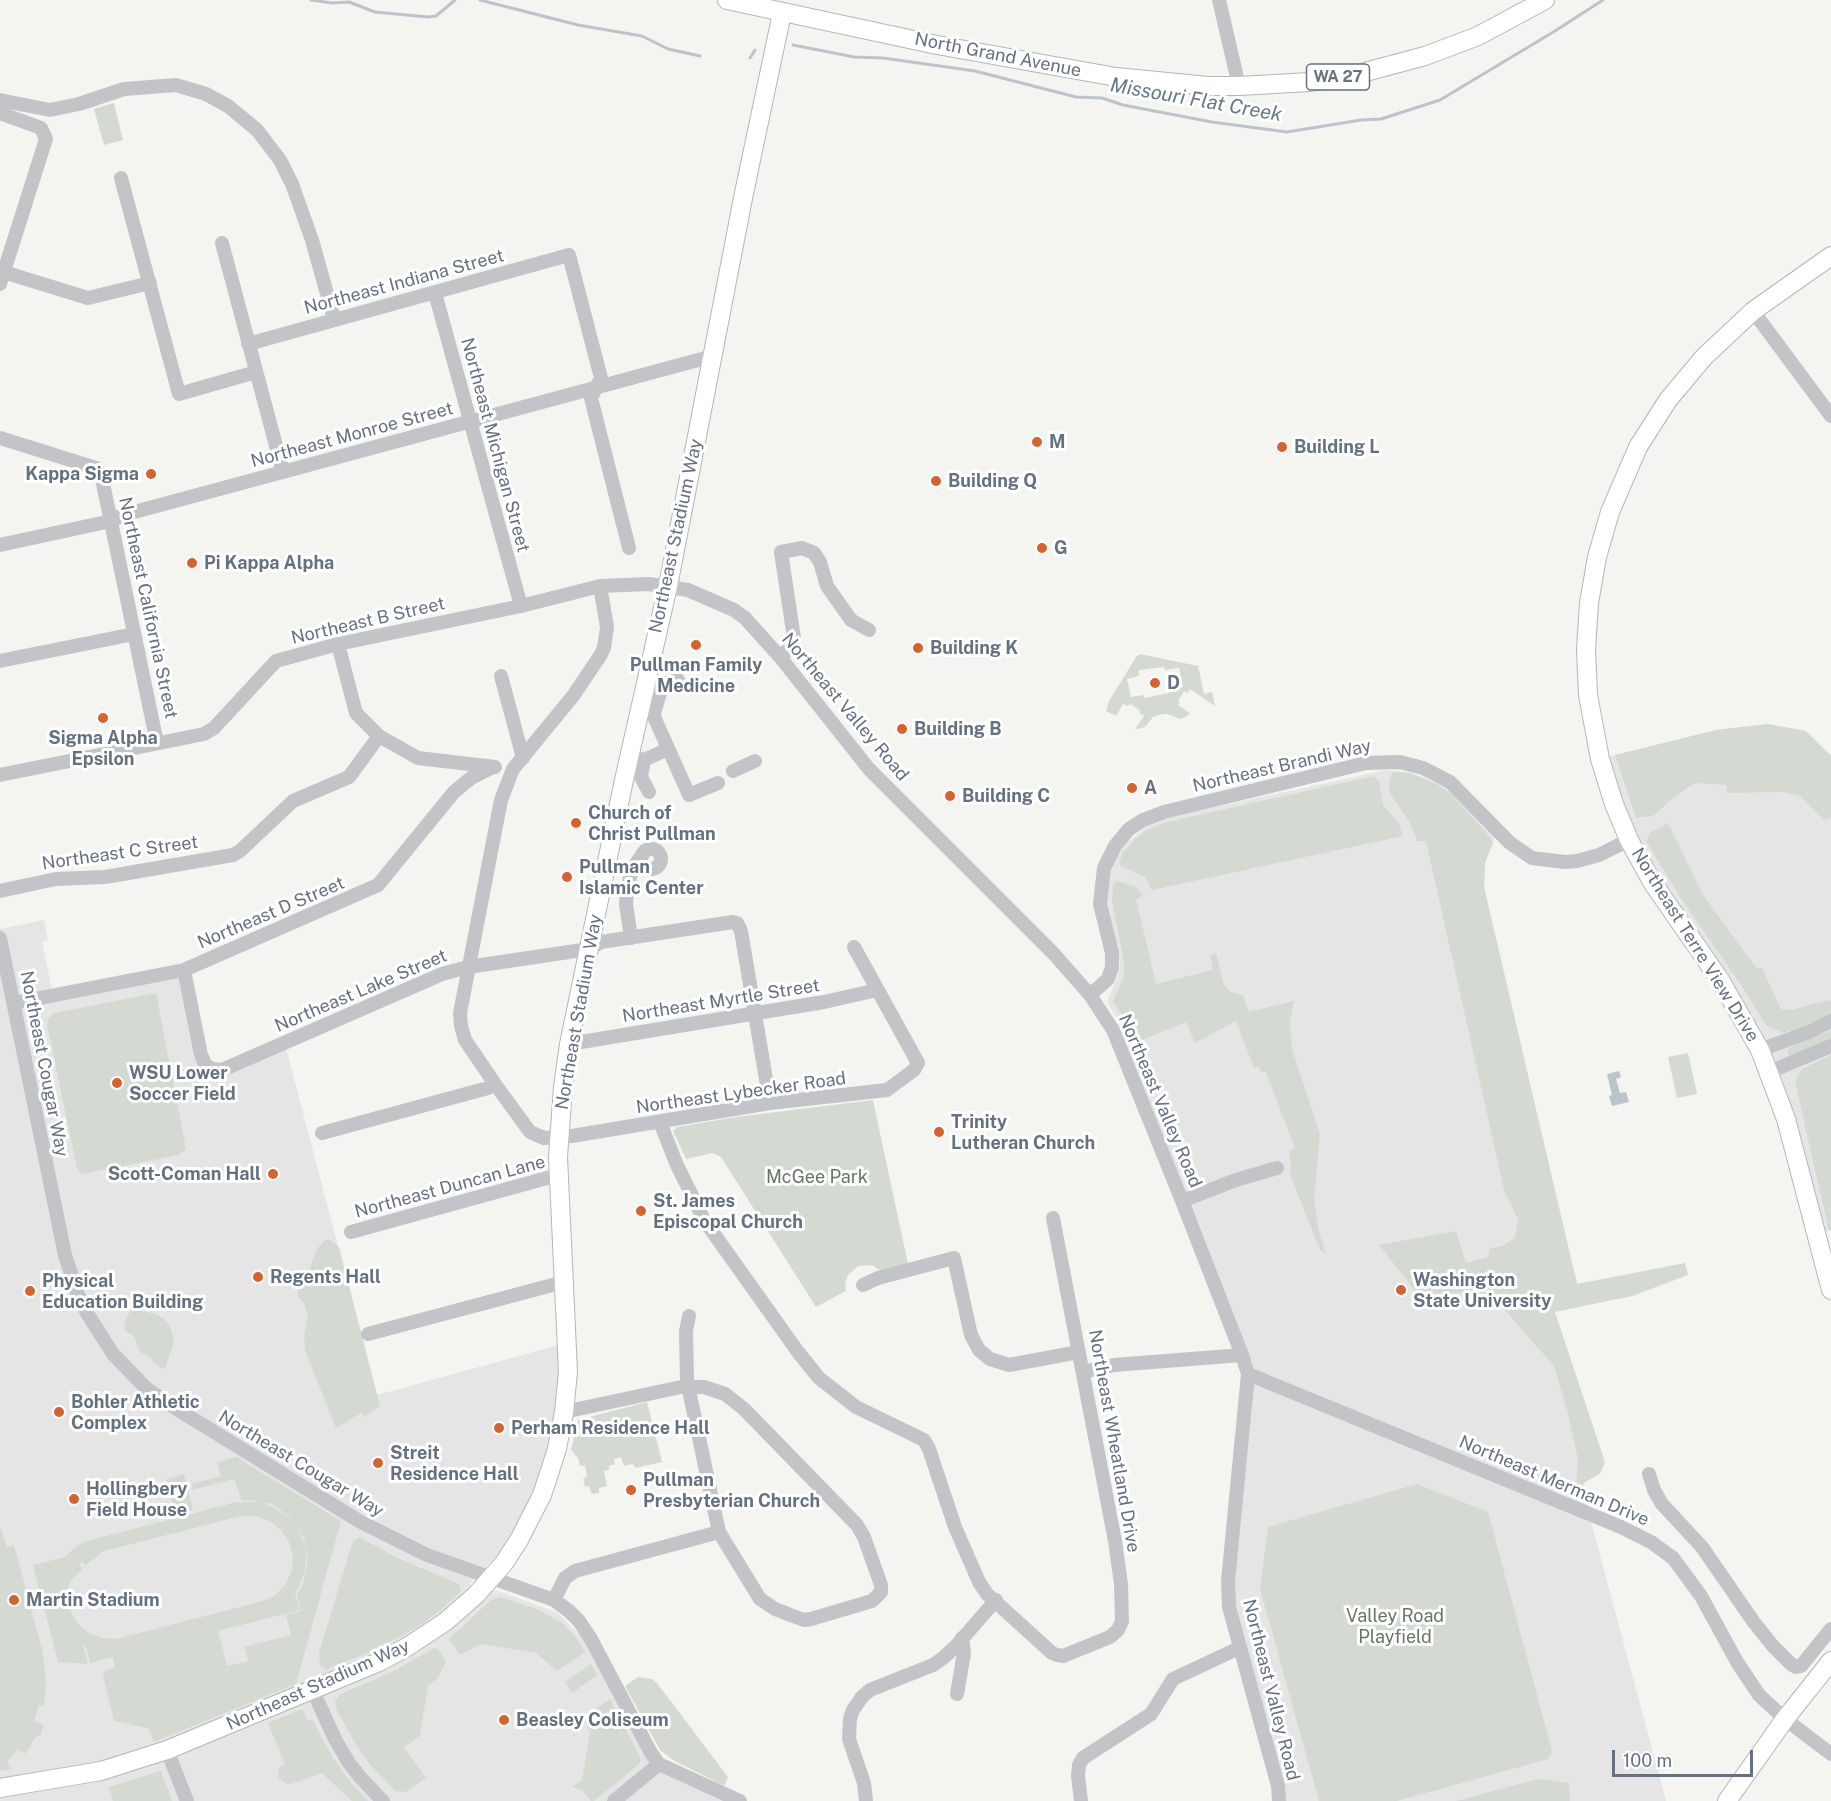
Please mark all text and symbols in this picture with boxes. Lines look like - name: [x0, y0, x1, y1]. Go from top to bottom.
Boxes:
- street label: North Grand Avenue: [913, 28, 1083, 82]
- road number: WA 27: [1306, 64, 1370, 90]
- water label: Missouri Flat Creek: [1108, 73, 1284, 127]
- street label: Northeast Indiana Street: [302, 245, 506, 319]
- street label: Northeast Michigan Street: [456, 335, 534, 555]
- street label: Northeast Monroe Street: [248, 398, 456, 472]
- place label: M: [1049, 431, 1066, 453]
- marker: M: [1030, 435, 1044, 449]
- place label: Building L: [1294, 436, 1380, 458]
- street label: Northeast Stadium Way: [645, 437, 707, 635]
- marker: Building L: [1275, 440, 1289, 454]
- place label: Kappa Sigma: [25, 463, 139, 485]
- marker: Kappa Sigma: [144, 467, 158, 481]
- place label: Building Q: [948, 470, 1037, 492]
- marker: Building Q: [929, 474, 943, 488]
- street label: Northeast California Street: [114, 495, 182, 721]
- place label: G: [1054, 537, 1068, 559]
- marker: G: [1035, 541, 1049, 555]
- place label: Pi Kappa Alpha: [204, 552, 334, 574]
- marker: Pi Kappa Alpha: [185, 556, 199, 570]
- street label: Northeast B Street: [289, 593, 447, 649]
- street label: Northeast Valley Road: [777, 629, 913, 785]
- place label: Building K: [930, 637, 1018, 659]
- marker: Pullman Family Medicine: [689, 638, 703, 652]
- marker: Building K: [911, 641, 925, 655]
- place label: Pullman Family Medicine: [630, 654, 762, 696]
- place label: D: [1167, 672, 1180, 694]
- marker: D: [1148, 676, 1162, 690]
- marker: Sigma Alpha Epsilon: [96, 711, 110, 725]
- place label: Building B: [914, 718, 1002, 740]
- marker: Building B: [895, 722, 909, 736]
- place label: Sigma Alpha Epsilon: [48, 727, 158, 770]
- street label: Northeast Brandi Way: [1191, 735, 1373, 797]
- place label: A: [1144, 777, 1157, 799]
- marker: A: [1125, 781, 1139, 795]
- place label: Building C: [962, 785, 1050, 807]
- marker: Building C: [943, 789, 957, 803]
- place label: Church of Christ Pullman: [588, 802, 716, 844]
- marker: Church of Christ Pullman: [569, 816, 583, 830]
- street label: Northeast C Street: [41, 831, 199, 875]
- street label: Northeast Terre View Drive: [1626, 844, 1764, 1046]
- place label: Pullman Islamic Center: [579, 856, 704, 898]
- marker: Pullman Islamic Center: [560, 870, 574, 884]
- street label: Northeast D Street: [194, 872, 348, 954]
- street label: Northeast Stadium Way: [551, 913, 607, 1111]
- street label: Northeast Lake Street: [272, 945, 450, 1037]
- street label: Northeast Cougar Way: [15, 969, 73, 1159]
- street label: Northeast Myrtle Street: [621, 975, 821, 1027]
- street label: Northeast Valley Road: [1114, 1011, 1206, 1191]
- place label: WSU Lower Soccer Field: [129, 1062, 236, 1104]
- street label: Northeast Lybecker Road: [635, 1068, 847, 1118]
- marker: WSU Lower Soccer Field: [110, 1076, 124, 1090]
- place label: Trinity Lutheran Church: [951, 1111, 1095, 1154]
- marker: Trinity Lutheran Church: [932, 1125, 946, 1139]
- street label: Northeast Duncan Lane: [352, 1151, 548, 1223]
- place label: Scott-Coman Hall: [108, 1163, 261, 1185]
- park label: McGee Park: [766, 1166, 868, 1188]
- marker: Scott-Coman Hall: [266, 1167, 280, 1181]
- place label: St. James Episcopal Church: [653, 1190, 803, 1232]
- marker: St. James Episcopal Church: [634, 1204, 648, 1218]
- place label: Regents Hall: [270, 1266, 381, 1288]
- place label: Washington State University: [1413, 1269, 1551, 1312]
- place label: Physical Education Building: [42, 1270, 203, 1312]
- marker: Regents Hall: [251, 1270, 265, 1284]
- marker: Washington State University: [1394, 1283, 1408, 1297]
- marker: Physical Education Building: [23, 1284, 37, 1298]
- street label: Northeast Wheatland Drive: [1084, 1328, 1144, 1554]
- place label: Bohler Athletic Complex: [71, 1391, 200, 1434]
- marker: Bohler Athletic Complex: [52, 1405, 66, 1419]
- street label: Northeast Cougar Way: [214, 1406, 388, 1522]
- place label: Perham Residence Hall: [511, 1417, 710, 1439]
- marker: Perham Residence Hall: [492, 1421, 506, 1435]
- street label: Northeast Merman Drive: [1456, 1431, 1652, 1531]
- place label: Streit Residence Hall: [390, 1442, 519, 1484]
- marker: Streit Residence Hall: [371, 1456, 385, 1470]
- place label: Pullman Presbyterian Church: [643, 1469, 820, 1512]
- place label: Hollingbery Field House: [86, 1478, 187, 1520]
- marker: Pullman Presbyterian Church: [624, 1483, 638, 1497]
- marker: Hollingbery Field House: [67, 1492, 81, 1506]
- place label: Martin Stadium: [26, 1589, 160, 1611]
- marker: Martin Stadium: [7, 1593, 21, 1607]
- street label: Northeast Valley Road: [1238, 1597, 1304, 1783]
- park label: Valley Road Playfield: [1346, 1605, 1444, 1648]
- street label: Northeast Stadium Way: [223, 1635, 413, 1735]
- place label: Beasley Coliseum: [516, 1709, 669, 1731]
- marker: Beasley Coliseum: [497, 1713, 511, 1727]
- scale bar: [1615, 1738, 1756, 1776]
- text: 100 m: [1623, 1750, 1672, 1771]

